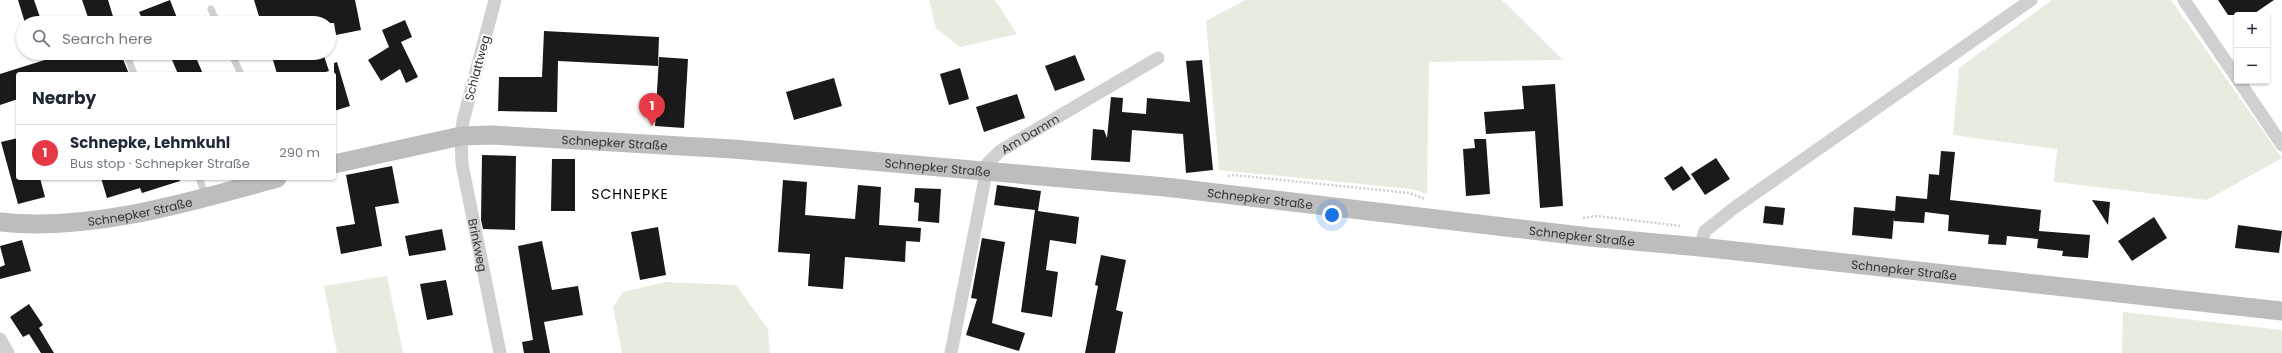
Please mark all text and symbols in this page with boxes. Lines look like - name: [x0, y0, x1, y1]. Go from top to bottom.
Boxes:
- map controls: [2234, 12, 2270, 84]
- button: +: [2234, 12, 2270, 48]
- search box: [16, 16, 336, 60]
- icon: search: [30, 27, 52, 49]
- text: Search here: [62, 28, 152, 49]
- street label: Schlattweg: [460, 33, 494, 103]
- button: −: [2234, 48, 2270, 84]
- text: Nearby: [32, 86, 96, 110]
- pin: 1: [639, 93, 665, 126]
- street label: Am Damm: [997, 110, 1062, 157]
- street label: Schnepker Straße: [561, 131, 668, 154]
- text: Schnepke, Lehmkuhl: [70, 132, 230, 153]
- text: 1: [43, 143, 47, 162]
- text: 290 m: [279, 143, 320, 162]
- text: Bus stop · Schnepker Straße: [70, 154, 250, 173]
- street label: Schnepker Straße: [884, 154, 991, 180]
- district label: SCHNEPKE: [591, 184, 669, 204]
- street label: Schnepker Straße: [1206, 184, 1314, 213]
- street label: Schnepker Straße: [87, 193, 194, 229]
- your location: [1322, 205, 1342, 225]
- street label: Brinkweg: [465, 217, 492, 273]
- street label: Schnepker Straße: [1528, 221, 1636, 250]
- street label: Schnepker Straße: [1850, 255, 1958, 284]

